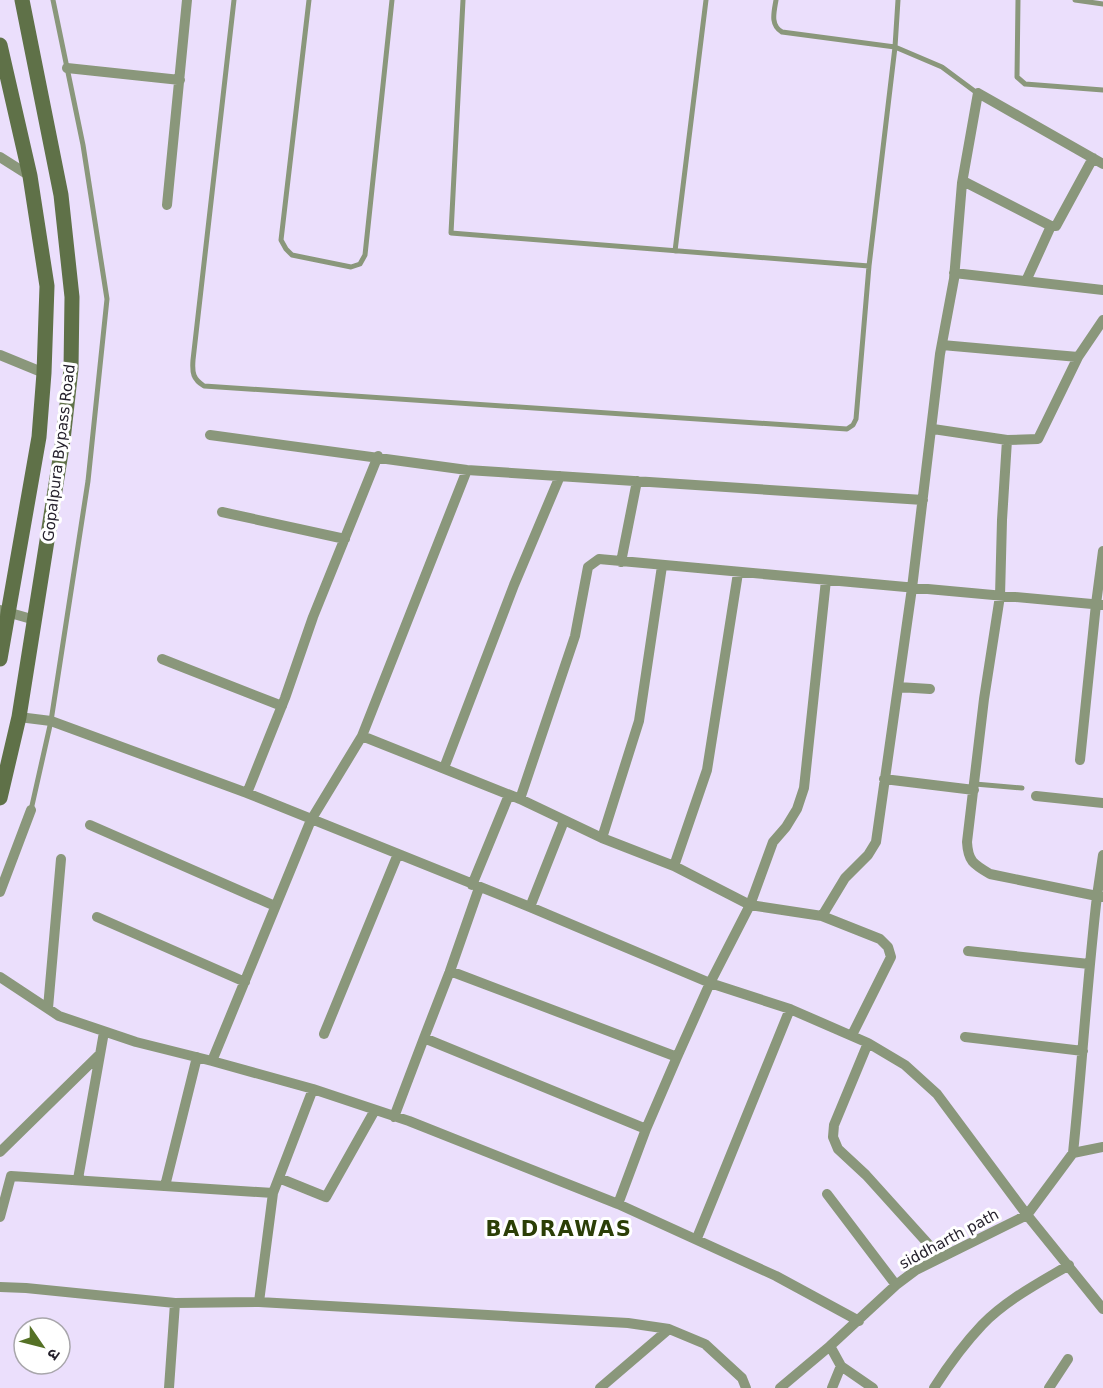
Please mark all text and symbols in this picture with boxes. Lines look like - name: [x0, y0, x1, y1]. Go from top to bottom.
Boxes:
- street label: Gopalpura Bypass Road: [39, 363, 79, 543]
- street label: siddharth path: [896, 1205, 1002, 1273]
- district label: BADRAWAS: [486, 1217, 632, 1241]
- north arrow: [12, 1316, 72, 1376]
- text: उ: [43, 1345, 64, 1364]

